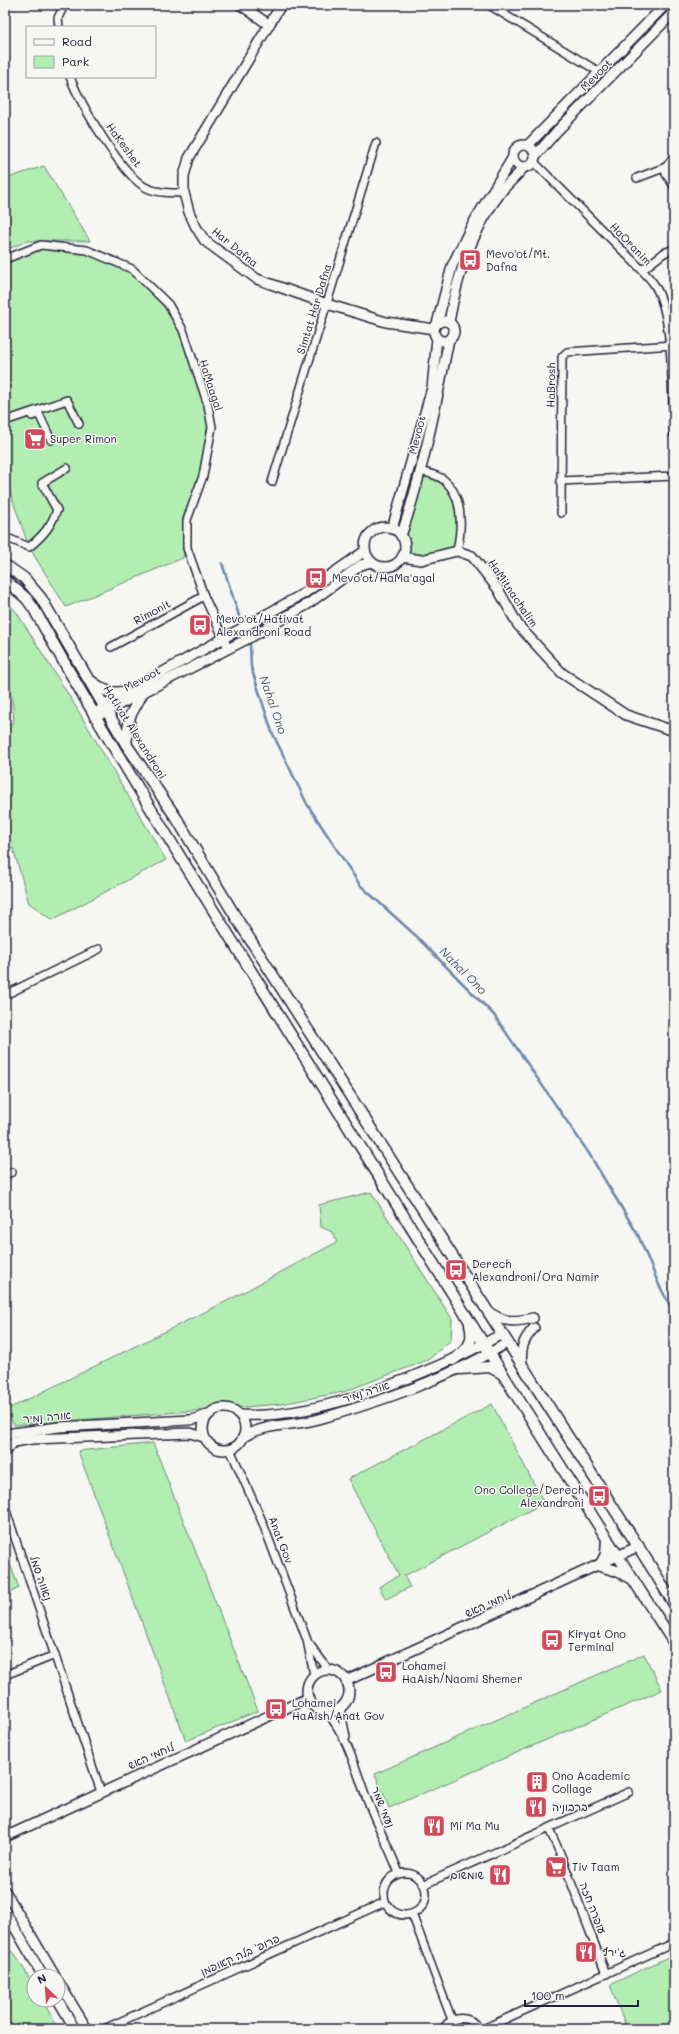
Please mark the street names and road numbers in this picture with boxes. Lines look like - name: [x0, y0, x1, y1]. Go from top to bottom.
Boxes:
- street label: Mevoot: [576, 55, 615, 94]
- street label: HaKeshet: [103, 120, 146, 170]
- street label: HaOranim: [607, 219, 656, 268]
- street label: Har Dafna: [209, 223, 262, 270]
- street label: Simtat Har Dafna: [293, 262, 334, 356]
- street label: HaMaagal: [196, 357, 227, 412]
- street label: HaBrosh: [543, 362, 558, 408]
- street label: Mevoot: [404, 414, 429, 456]
- street label: HaMitnachalim: [485, 556, 542, 630]
- street label: Rimonit: [131, 595, 173, 628]
- street label: Mevoot: [121, 663, 163, 694]
- street label: Hativat Alexandroni: [100, 682, 170, 782]
- street label: אורה נמיר: [341, 1377, 391, 1406]
- street label: אורה נמיר: [22, 1407, 72, 1426]
- street label: Anat Gov: [266, 1514, 297, 1566]
- street label: נאווה סמל: [27, 1553, 56, 1602]
- street label: לוחמי האש: [462, 1586, 514, 1620]
- street label: לוחמי האש: [125, 1738, 177, 1772]
- street label: נעמי שמר: [368, 1784, 398, 1830]
- street label: עופרה חזה: [577, 1880, 610, 1936]
- street label: פרופ' בלה קאופמן: [198, 1930, 282, 1979]

